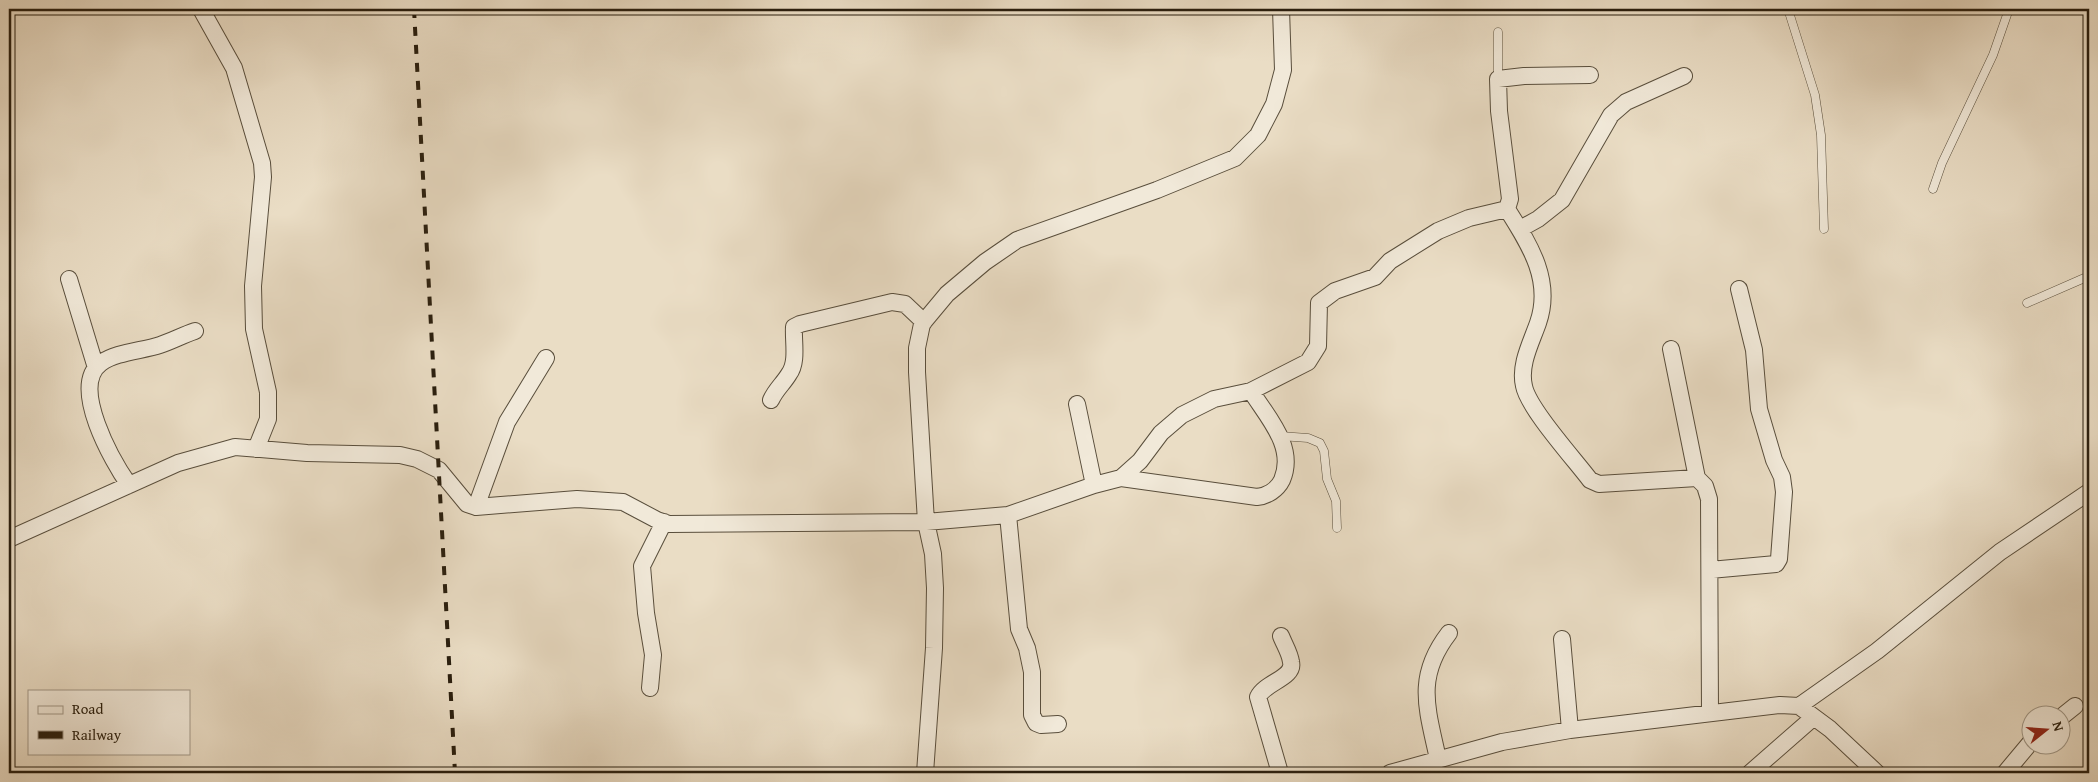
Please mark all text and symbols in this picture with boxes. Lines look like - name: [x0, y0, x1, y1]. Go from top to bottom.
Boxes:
- legend: [28, 690, 190, 754]
- text: Road: [72, 698, 103, 719]
- north arrow: [2020, 704, 2070, 754]
- text: N: [2048, 719, 2070, 734]
- text: Railway: [72, 724, 122, 745]

